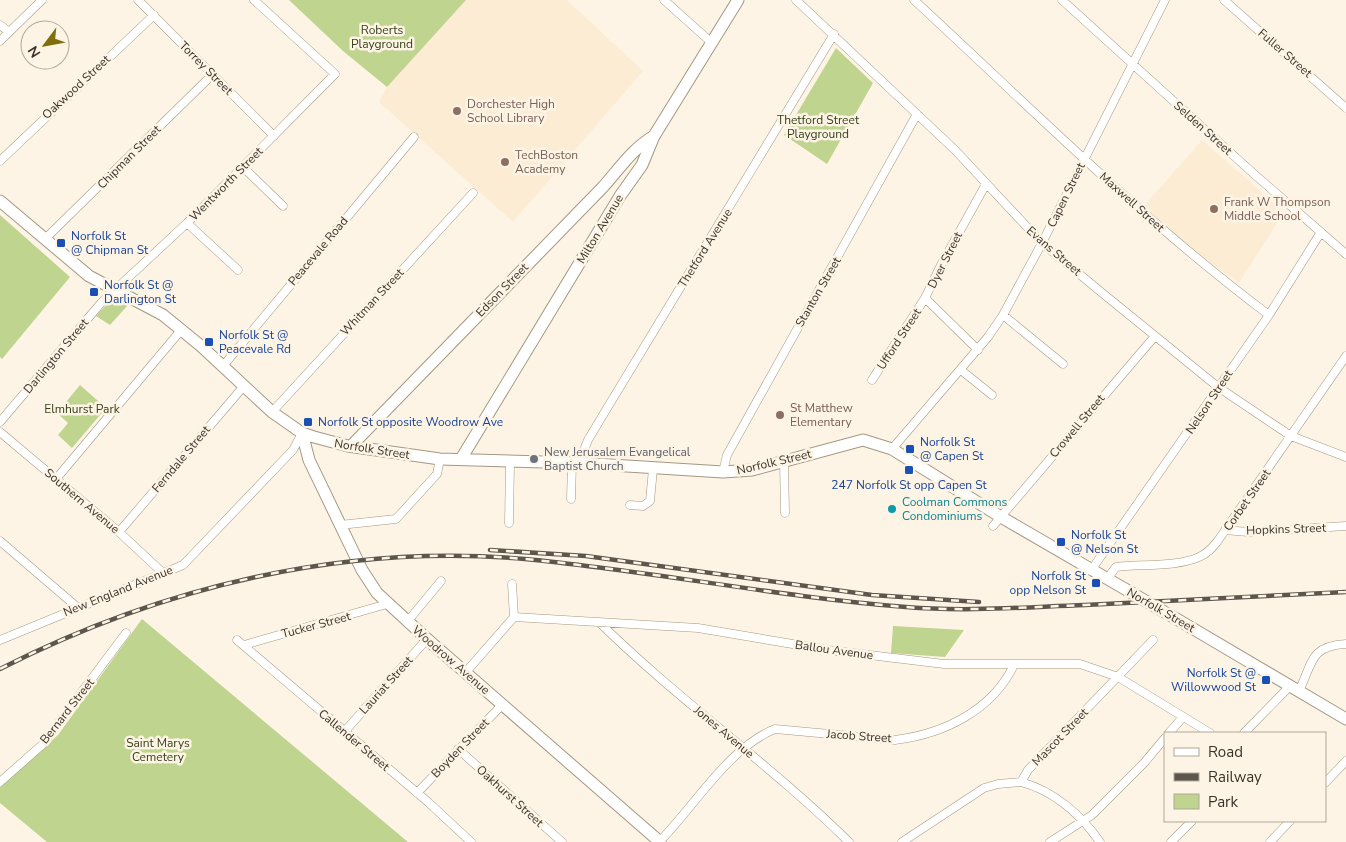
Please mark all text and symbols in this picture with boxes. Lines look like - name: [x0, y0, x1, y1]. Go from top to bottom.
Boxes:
- north arrow: [20, 20, 70, 70]
- park label: Roberts Playground: [351, 22, 413, 52]
- street label: Fuller Street: [1255, 25, 1316, 81]
- street label: Torrey Street: [176, 38, 237, 99]
- text: N: [24, 42, 45, 61]
- street label: Oakwood Street: [39, 51, 114, 123]
- place label: Dorchester High School Library: [467, 96, 555, 126]
- street label: Selden Street: [1170, 98, 1236, 159]
- marker: Dorchester High School Library: [451, 105, 463, 117]
- park label: Thetford Street Playground: [777, 112, 860, 142]
- street label: Chipman Street: [94, 121, 165, 192]
- street label: Wentworth Street: [186, 143, 267, 224]
- place label: TechBoston Academy: [515, 147, 578, 177]
- marker: TechBoston Academy: [499, 156, 511, 168]
- street label: Capen Street: [1043, 159, 1089, 230]
- street label: Maxwell Street: [1096, 169, 1168, 236]
- street label: Milton Avenue: [573, 191, 627, 267]
- place label: Frank W Thompson Middle School: [1224, 194, 1331, 224]
- marker: Frank W Thompson Middle School: [1208, 203, 1220, 215]
- street label: Thetford Avenue: [674, 205, 736, 291]
- street label: Peacevale Road: [285, 213, 351, 289]
- street label: Evans Street: [1023, 223, 1085, 280]
- place label: Norfolk St @ Chipman St: [71, 228, 149, 258]
- street label: Dyer Street: [924, 228, 966, 291]
- marker: Norfolk St @ Chipman St: [55, 237, 67, 249]
- street label: Stanton Street: [792, 253, 845, 330]
- street label: Edson Street: [472, 259, 532, 320]
- street label: Whitman Street: [337, 264, 408, 339]
- place label: Norfolk St @ Darlington St: [104, 277, 177, 307]
- marker: Norfolk St @ Darlington St: [88, 286, 100, 298]
- street label: Ufford Street: [873, 305, 925, 373]
- street label: Darlington Street: [20, 315, 93, 397]
- place label: Norfolk St @ Peacevale Rd: [219, 327, 291, 357]
- marker: Norfolk St @ Peacevale Rd: [203, 336, 215, 348]
- street label: Nelson Street: [1182, 366, 1237, 437]
- street label: Crowell Street: [1046, 390, 1109, 461]
- place label: St Matthew Elementary: [790, 400, 853, 430]
- park label: Elmhurst Park: [44, 401, 121, 417]
- marker: St Matthew Elementary: [774, 409, 786, 421]
- place label: Norfolk St opposite Woodrow Ave: [318, 414, 503, 430]
- marker: Norfolk St opposite Woodrow Ave: [302, 416, 314, 428]
- street label: Ferndale Street: [148, 421, 214, 496]
- place label: Norfolk St @ Capen St: [920, 434, 984, 464]
- street label: Norfolk Street: [333, 435, 412, 463]
- marker: Norfolk St @ Capen St: [904, 443, 916, 455]
- place label: New Jerusalem Evangelical Baptist Church: [544, 444, 691, 474]
- street label: Norfolk Street: [735, 445, 814, 478]
- marker: New Jerusalem Evangelical Baptist Church: [528, 453, 540, 465]
- marker: 247 Norfolk St opp Capen St: [903, 464, 915, 476]
- street label: Southern Avenue: [41, 465, 123, 537]
- street label: Corbet Street: [1220, 465, 1275, 534]
- place label: 247 Norfolk St opp Capen St: [831, 477, 988, 493]
- place label: Coolman Commons Condominiums: [902, 494, 1007, 524]
- marker: Coolman Commons Condominiums: [886, 503, 898, 515]
- street label: Hopkins Street: [1246, 520, 1327, 538]
- place label: Norfolk St @ Nelson St: [1071, 527, 1139, 557]
- marker: Norfolk St @ Nelson St: [1055, 536, 1067, 548]
- street label: New England Avenue: [61, 562, 175, 620]
- place label: Norfolk St opp Nelson St: [1010, 568, 1087, 598]
- marker: Norfolk St opp Nelson St: [1090, 577, 1102, 589]
- street label: Norfolk Street: [1124, 584, 1199, 636]
- street label: Tucker Street: [280, 608, 353, 642]
- street label: Woodrow Avenue: [409, 622, 493, 698]
- street label: Ballou Avenue: [794, 637, 874, 663]
- street label: Lauriat Street: [356, 652, 417, 718]
- place label: Norfolk St @ Willowwood St: [1171, 665, 1257, 695]
- street label: Bernard Street: [36, 674, 98, 747]
- marker: Norfolk St @ Willowwood St: [1260, 674, 1272, 686]
- street label: Jones Avenue: [690, 702, 757, 762]
- street label: Mascot Street: [1028, 704, 1092, 769]
- street label: Callender Street: [315, 706, 393, 775]
- street label: Boyden Street: [428, 714, 493, 781]
- street label: Jacob Street: [825, 726, 893, 746]
- legend: [1164, 732, 1326, 822]
- park label: Saint Marys Cemetery: [126, 735, 190, 765]
- text: Road: [1208, 742, 1243, 762]
- street label: Oakhurst Street: [473, 762, 548, 831]
- text: Railway: [1208, 767, 1262, 787]
- text: Park: [1208, 792, 1238, 812]

